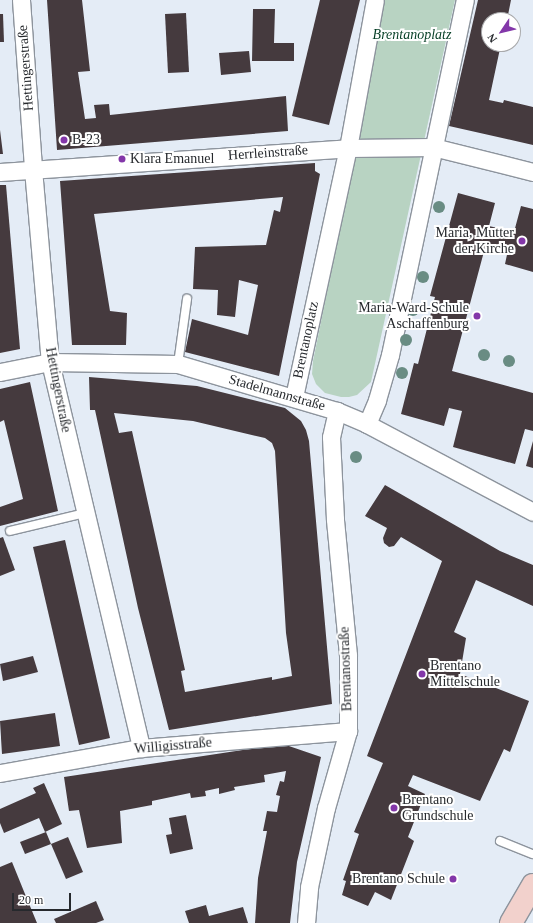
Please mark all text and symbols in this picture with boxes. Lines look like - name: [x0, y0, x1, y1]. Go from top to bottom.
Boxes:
- north arrow: [481, 12, 521, 52]
- street label: Hettingerstraße: [15, 24, 37, 112]
- park label: Brentanoplatz: [373, 27, 451, 43]
- text: N: [485, 32, 499, 45]
- place label: B-23: [72, 132, 100, 148]
- marker: B-23: [59, 135, 69, 145]
- street label: Herrleinstraße: [227, 142, 309, 164]
- place label: Klara Emanuel: [130, 151, 214, 167]
- marker: Klara Emanuel: [117, 154, 127, 164]
- place label: Maria, Mutter der Kirche: [435, 225, 514, 258]
- marker: Maria, Mutter der Kirche: [517, 236, 527, 246]
- street label: Brentanoplatz: [290, 300, 322, 380]
- place label: Maria-Ward-Schule Aschaffenburg: [358, 300, 469, 332]
- marker: Maria-Ward-Schule Aschaffenburg: [472, 311, 482, 321]
- street label: Hettingerstraße: [42, 346, 74, 434]
- street label: Stadelmannstraße: [227, 371, 327, 415]
- street label: Brentanostraße: [336, 626, 356, 712]
- place label: Brentano Mittelschule: [430, 658, 500, 690]
- marker: Brentano Mittelschule: [417, 669, 427, 679]
- street label: Willigisstraße: [133, 734, 213, 758]
- place label: Brentano Grundschule: [402, 792, 474, 824]
- marker: Brentano Grundschule: [389, 803, 399, 813]
- place label: Brentano Schule: [352, 871, 445, 887]
- marker: Brentano Schule: [448, 874, 458, 884]
- scale bar: [14, 885, 73, 911]
- text: 20 m: [19, 893, 43, 907]

